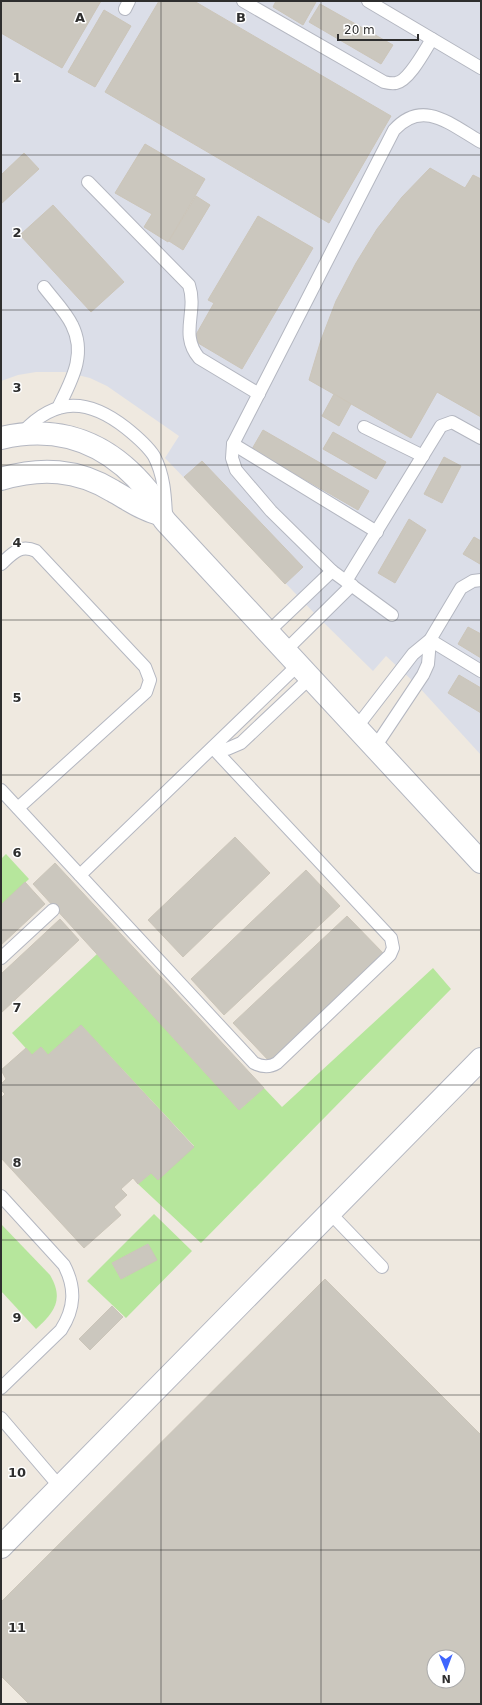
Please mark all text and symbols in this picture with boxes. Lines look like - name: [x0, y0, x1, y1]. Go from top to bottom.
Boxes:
- text: A: [75, 10, 85, 25]
- text: B: [236, 10, 246, 25]
- scale bar: [338, 16, 418, 42]
- text: 20 m: [344, 23, 375, 37]
- text: 1: [12, 70, 22, 85]
- text: 2: [12, 225, 22, 240]
- text: 3: [12, 380, 22, 395]
- text: 4: [12, 535, 22, 550]
- text: 5: [12, 690, 22, 705]
- text: 6: [12, 845, 22, 860]
- text: 7: [12, 1000, 22, 1015]
- text: 8: [12, 1155, 22, 1170]
- text: 9: [12, 1310, 22, 1325]
- text: 10: [8, 1465, 26, 1480]
- text: 11: [8, 1620, 26, 1635]
- north arrow: [426, 1649, 466, 1689]
- text: N: [441, 1672, 451, 1685]

